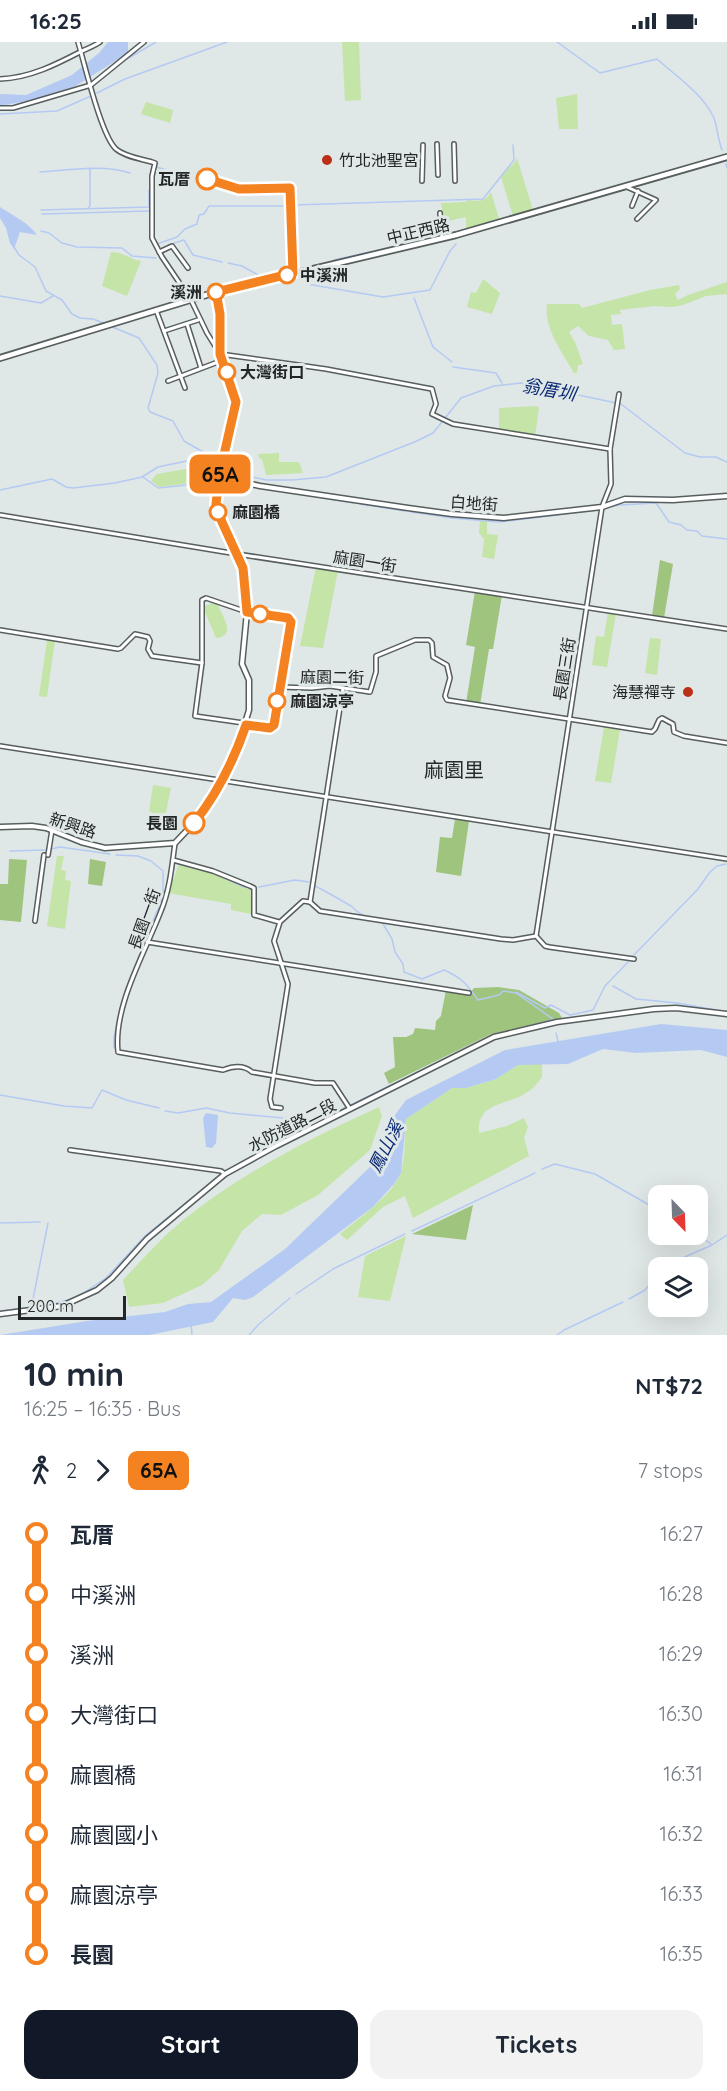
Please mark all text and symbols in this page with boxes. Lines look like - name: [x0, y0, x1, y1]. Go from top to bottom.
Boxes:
- text: 16:25: [30, 7, 82, 35]
- place label: 竹北池聖宮: [339, 150, 419, 170]
- marker: 竹北池聖宮: [320, 153, 334, 167]
- marker: 瓦厝: [196, 168, 218, 190]
- place label: 瓦厝: [158, 169, 190, 189]
- street label: 中正西路: [385, 214, 451, 248]
- place label: 中溪洲: [300, 265, 348, 285]
- marker: 中溪洲: [278, 266, 296, 284]
- place label: 溪洲: [170, 282, 202, 302]
- marker: 溪洲: [207, 283, 225, 301]
- place label: 大灣街口: [240, 362, 304, 382]
- marker: 大灣街口: [218, 363, 236, 381]
- water label: 翁厝圳: [521, 373, 581, 406]
- line badge: 65A: [186, 454, 254, 494]
- text: 65A: [201, 461, 239, 487]
- street label: 白地街: [449, 491, 499, 515]
- place label: 麻園橋: [232, 502, 280, 522]
- marker: 麻園橋: [209, 503, 227, 521]
- street label: 麻園一街: [332, 546, 398, 576]
- unlabelled marker: [251, 605, 269, 623]
- street label: 長園三街: [549, 636, 579, 702]
- street label: 麻園二街: [300, 666, 364, 688]
- place label: 海慧禪寺: [612, 682, 676, 702]
- marker: 海慧禪寺: [681, 685, 695, 699]
- place label: 麻園涼亭: [290, 691, 354, 711]
- marker: 麻園涼亭: [268, 692, 286, 710]
- district label: 麻園里: [424, 757, 484, 782]
- street label: 新興路: [47, 808, 99, 842]
- marker: 長園: [183, 812, 205, 834]
- place label: 長園: [146, 813, 178, 833]
- street label: 長園一街: [124, 886, 164, 952]
- street label: 水防道路二段: [245, 1094, 339, 1156]
- water label: 鳳山溪: [363, 1115, 409, 1176]
- north arrow: [648, 1185, 708, 1245]
- map controls: [648, 1185, 708, 1317]
- button: layers: [648, 1257, 708, 1317]
- scale bar: [18, 1293, 126, 1320]
- text: 200 m: [27, 1296, 74, 1316]
- text: 10 min: [24, 1353, 124, 1394]
- text: NT$72: [635, 1372, 703, 1400]
- text: 16:25 – 16:35 · Bus: [24, 1396, 181, 1421]
- icon: walk: [24, 1454, 57, 1487]
- icon: forward: [86, 1454, 119, 1487]
- text: 65A: [140, 1457, 177, 1483]
- text: 2: [66, 1458, 77, 1483]
- text: 7 stops: [638, 1458, 703, 1483]
- text: 瓦厝: [70, 1521, 114, 1549]
- text: 16:27: [660, 1521, 703, 1546]
- text: 中溪洲: [70, 1581, 136, 1609]
- text: 16:28: [659, 1581, 703, 1606]
- text: 溪洲: [70, 1641, 114, 1669]
- text: 16:29: [659, 1641, 703, 1666]
- text: 大灣街口: [70, 1701, 158, 1729]
- text: 16:30: [659, 1701, 703, 1726]
- text: 麻園橋: [70, 1761, 136, 1789]
- text: 16:31: [663, 1761, 703, 1786]
- text: 麻園國小: [70, 1821, 158, 1849]
- text: 16:32: [660, 1821, 703, 1846]
- text: 麻園涼亭: [70, 1881, 158, 1909]
- text: 16:33: [660, 1881, 703, 1906]
- text: 長園: [70, 1941, 114, 1969]
- text: 16:35: [660, 1941, 703, 1966]
- button: Start: [24, 2010, 358, 2079]
- button: Tickets: [370, 2010, 703, 2079]

